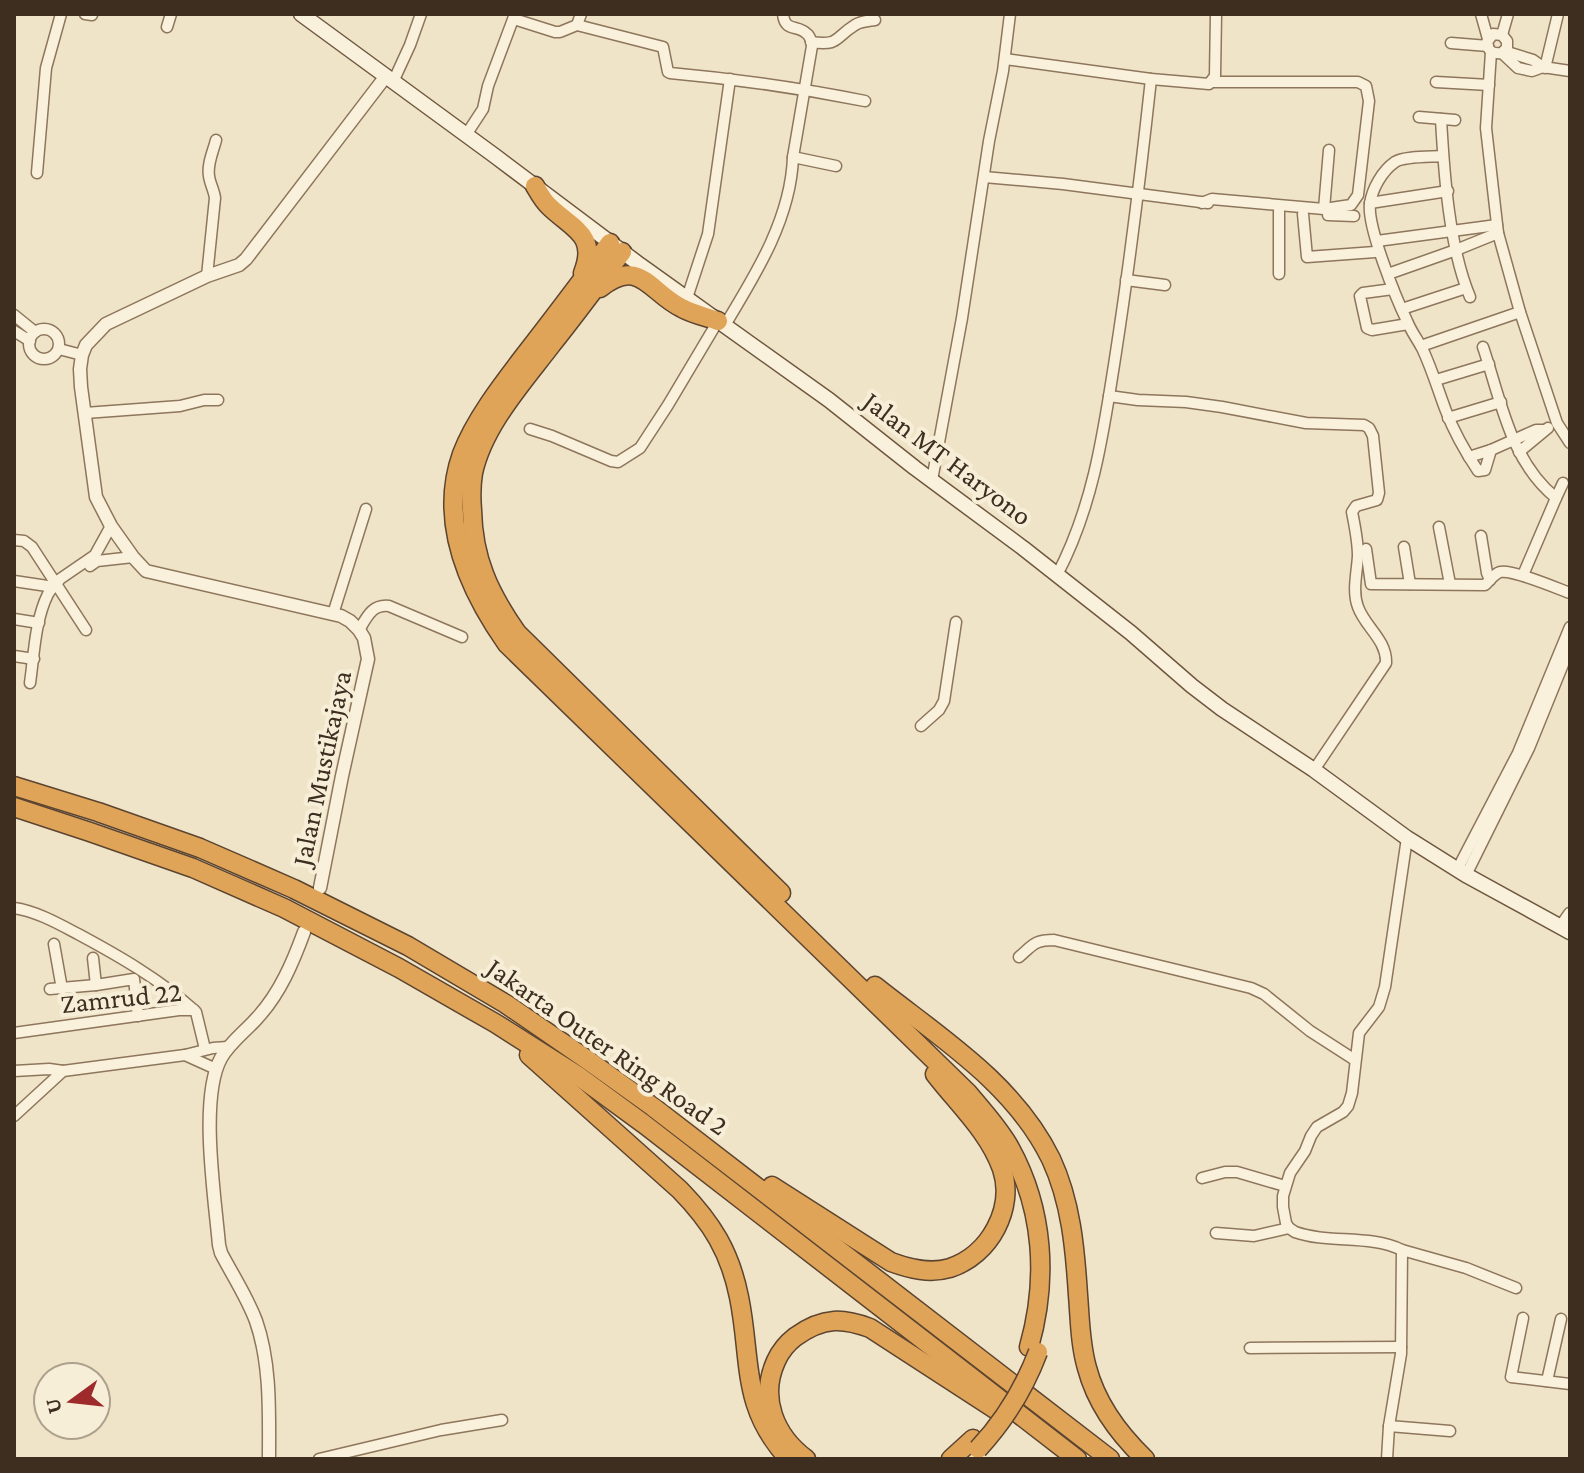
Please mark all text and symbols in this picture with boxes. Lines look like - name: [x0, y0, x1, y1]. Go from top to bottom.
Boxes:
- street label: Jalan MT Haryono: [855, 383, 1038, 532]
- street label: Jalan Mustikajaya: [285, 668, 357, 872]
- street label: Jakarta Outer Ring Road 2: [479, 950, 734, 1141]
- street label: Zamrud 22: [59, 976, 183, 1019]
- north arrow: [32, 1361, 112, 1441]
- text: U: [39, 1396, 67, 1417]

